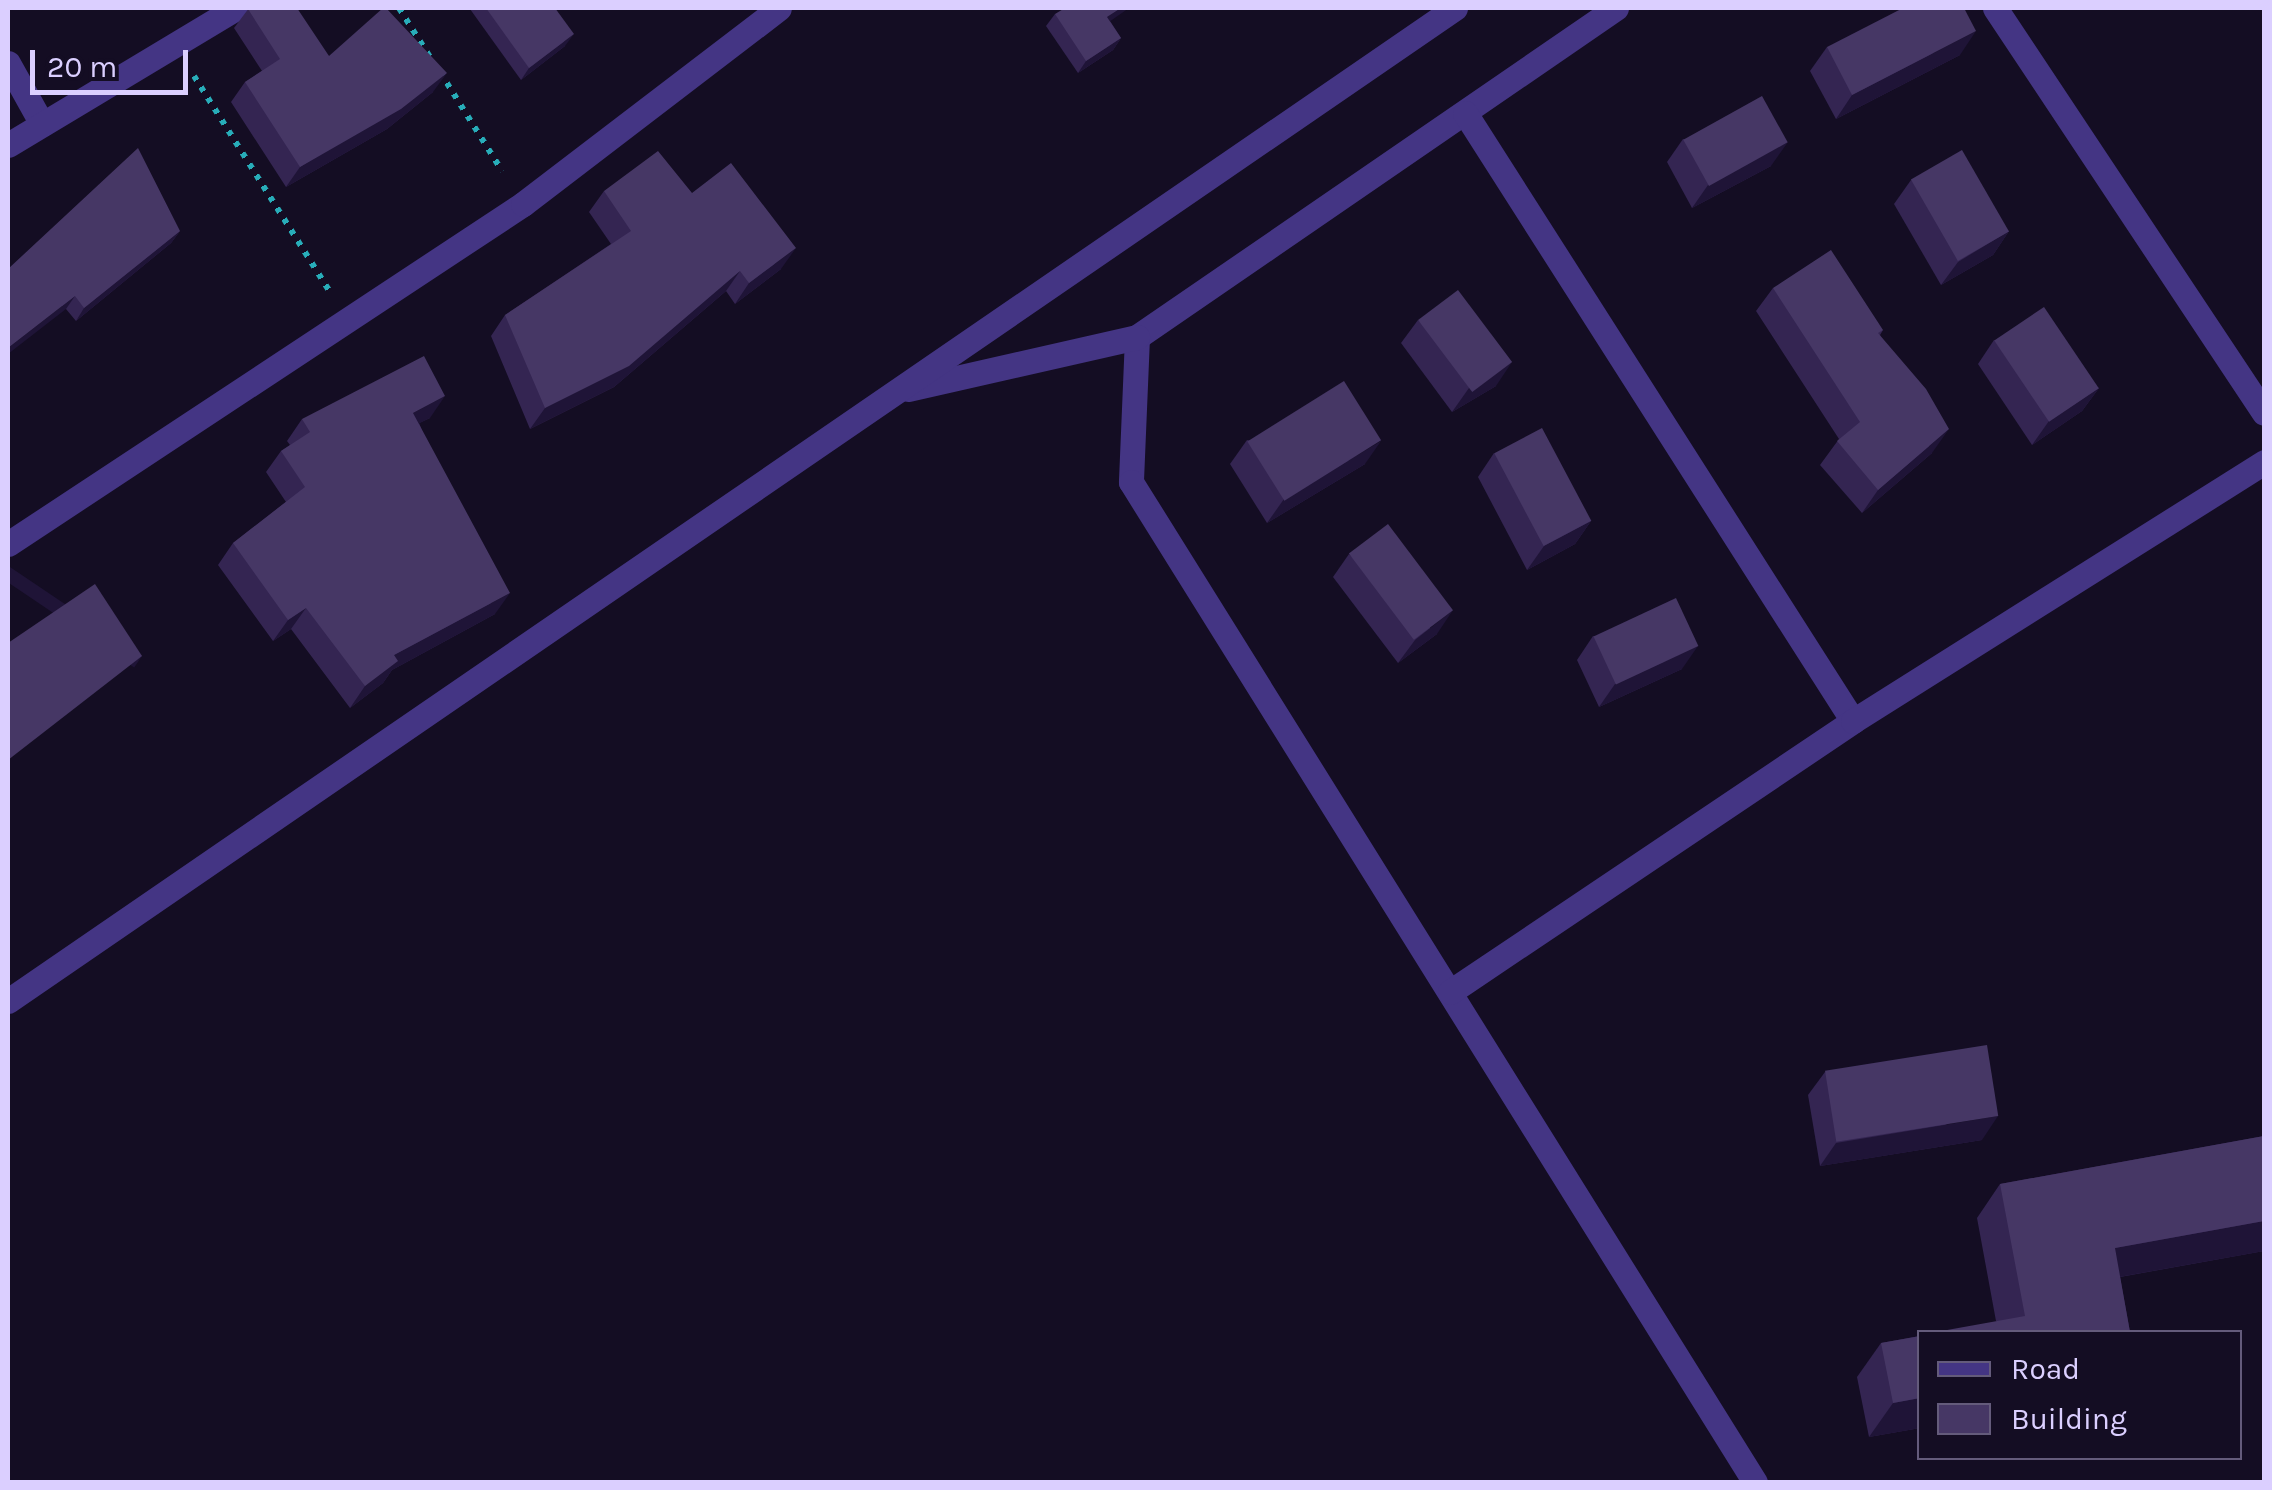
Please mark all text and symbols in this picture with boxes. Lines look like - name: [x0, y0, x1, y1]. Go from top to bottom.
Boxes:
- scale bar: [35, 30, 192, 92]
- text: 20 m: [47, 49, 117, 85]
- legend: [1917, 1330, 2242, 1460]
- text: Road: [2011, 1351, 2080, 1387]
- text: Building: [2011, 1401, 2127, 1437]

